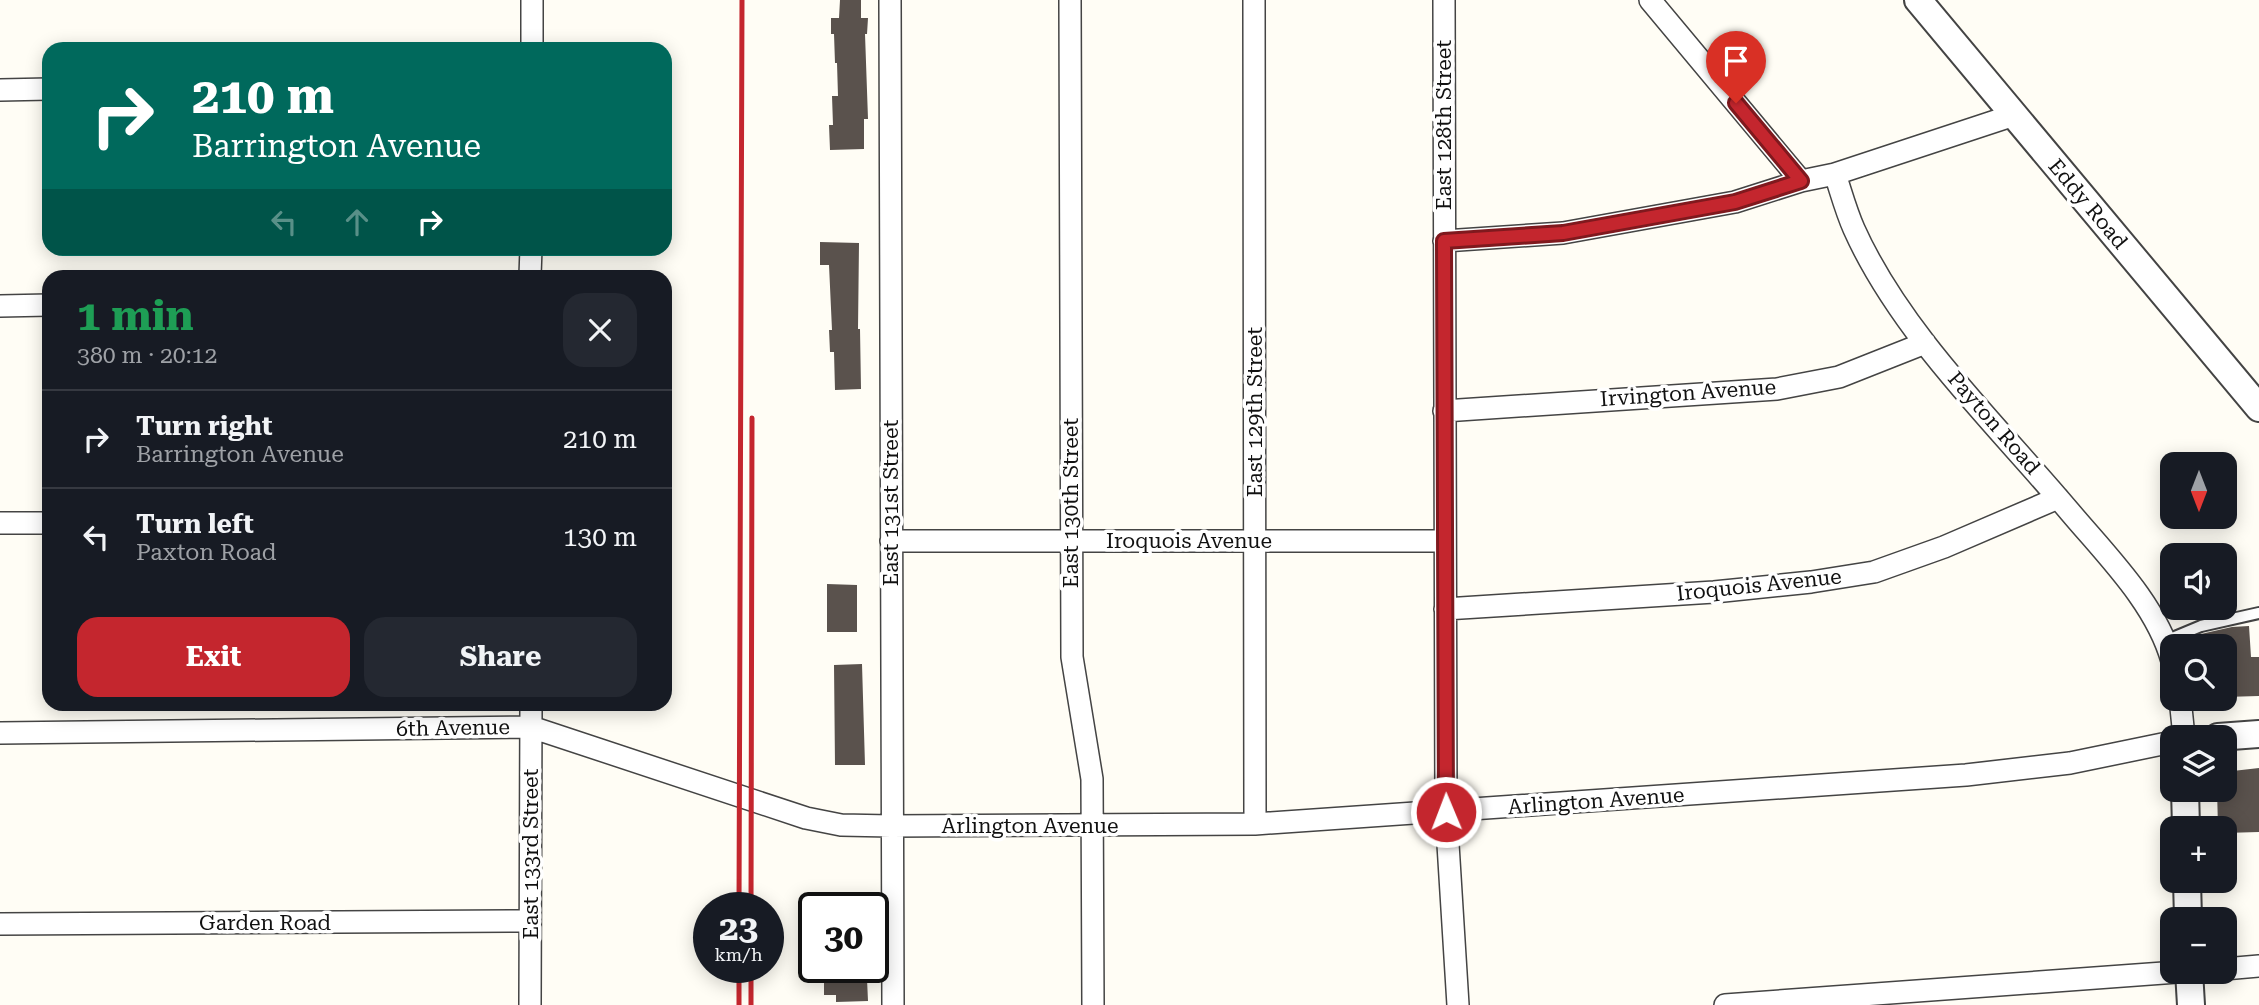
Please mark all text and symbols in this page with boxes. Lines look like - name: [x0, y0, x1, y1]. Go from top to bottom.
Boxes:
- pin: [1706, 31, 1766, 103]
- street label: East 128th Street: [1432, 40, 1456, 210]
- icon: arrive: [1717, 42, 1755, 80]
- text: 210 m: [192, 68, 334, 125]
- icon: right: [77, 70, 168, 161]
- text: Barrington Avenue: [192, 127, 481, 165]
- street label: Eddy Road: [2044, 154, 2133, 254]
- icon: left: [265, 203, 303, 241]
- icon: ahead: [338, 203, 376, 241]
- icon: right: [411, 203, 449, 241]
- text: 1 min: [77, 291, 194, 340]
- button: close: [563, 293, 637, 367]
- street label: East 129th Street: [1243, 327, 1267, 497]
- text: 380 m · 20:12: [77, 342, 217, 369]
- street label: Payton Road: [1943, 367, 2045, 480]
- street label: Irvington Avenue: [1599, 375, 1777, 411]
- text: Turn right: [136, 411, 272, 441]
- street label: East 130th Street: [1059, 418, 1083, 588]
- street label: East 131st Street: [879, 419, 903, 586]
- icon: right: [77, 420, 115, 458]
- text: 210 m: [563, 424, 637, 454]
- text: Barrington Avenue: [136, 441, 344, 468]
- north arrow: [2160, 452, 2236, 528]
- map controls: [2160, 452, 2237, 984]
- text: Turn left: [136, 509, 254, 539]
- icon: left: [77, 518, 115, 556]
- text: 130 m: [563, 522, 637, 552]
- street label: Iroquois Avenue: [1106, 529, 1272, 553]
- text: Paxton Road: [136, 539, 277, 566]
- button: sound: [2160, 543, 2237, 620]
- street label: Iroquois Avenue: [1675, 564, 1843, 606]
- button: Exit: [77, 617, 350, 697]
- button: Share: [364, 617, 637, 697]
- button: search: [2160, 634, 2237, 711]
- street label: 6th Avenue: [396, 715, 510, 741]
- button: layers: [2160, 725, 2237, 802]
- street label: East 133rd Street: [519, 768, 543, 939]
- position arrow: [1409, 775, 1483, 849]
- street label: Arlington Avenue: [1507, 783, 1685, 819]
- street label: Arlington Avenue: [942, 814, 1118, 838]
- button: +: [2160, 816, 2237, 893]
- speed limit sign: 30: [798, 892, 889, 983]
- button: −: [2160, 907, 2237, 984]
- text: 23: [719, 908, 758, 949]
- street label: Garden Road: [199, 911, 331, 935]
- text: km/h: [714, 944, 763, 965]

